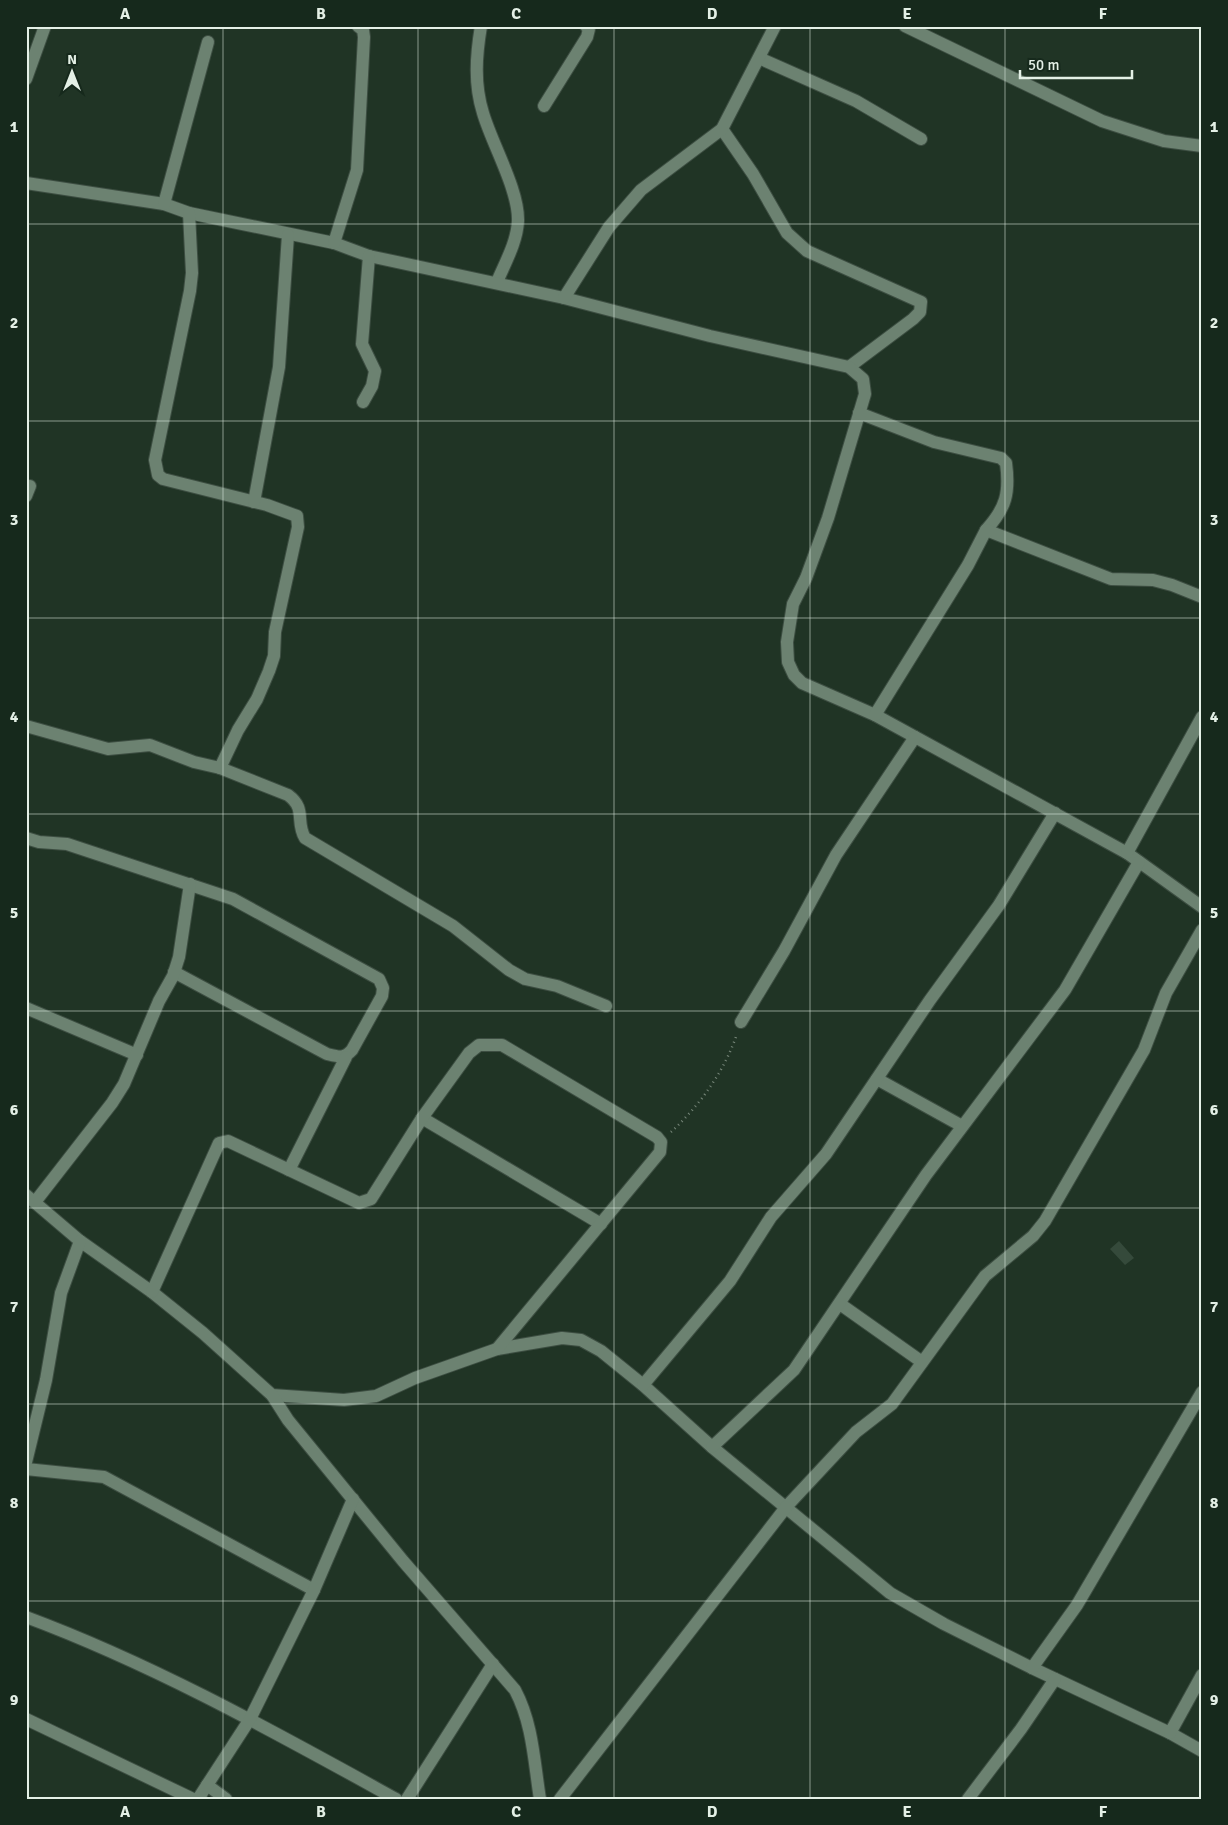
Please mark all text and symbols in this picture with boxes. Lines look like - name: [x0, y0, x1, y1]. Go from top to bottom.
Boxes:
- text: A: [120, 4, 131, 24]
- text: B: [316, 4, 326, 24]
- text: C: [511, 4, 521, 24]
- text: D: [707, 4, 718, 24]
- text: E: [902, 4, 912, 24]
- text: F: [1099, 4, 1108, 24]
- north arrow: [48, 48, 98, 98]
- scale bar: [1020, 48, 1133, 80]
- text: N: [67, 51, 77, 68]
- text: 50 m: [1028, 56, 1059, 74]
- text: 1: [10, 117, 19, 137]
- text: 1: [1210, 117, 1219, 137]
- text: 2: [10, 313, 18, 333]
- text: 2: [1210, 313, 1218, 333]
- text: 3: [10, 510, 18, 530]
- text: 3: [1210, 510, 1218, 530]
- text: 4: [10, 707, 19, 727]
- text: 4: [1210, 707, 1219, 727]
- text: 5: [10, 903, 18, 923]
- text: 5: [1210, 903, 1218, 923]
- text: 6: [10, 1100, 19, 1120]
- text: 6: [1210, 1100, 1219, 1120]
- text: 7: [10, 1297, 19, 1317]
- text: 7: [1210, 1297, 1219, 1317]
- text: 8: [10, 1493, 19, 1513]
- text: 8: [1210, 1493, 1219, 1513]
- text: 9: [10, 1690, 19, 1710]
- text: 9: [1210, 1690, 1219, 1710]
- text: A: [120, 1802, 131, 1822]
- text: B: [316, 1802, 326, 1822]
- text: C: [511, 1802, 521, 1822]
- text: D: [707, 1802, 718, 1822]
- text: E: [902, 1802, 912, 1822]
- text: F: [1099, 1802, 1108, 1822]

